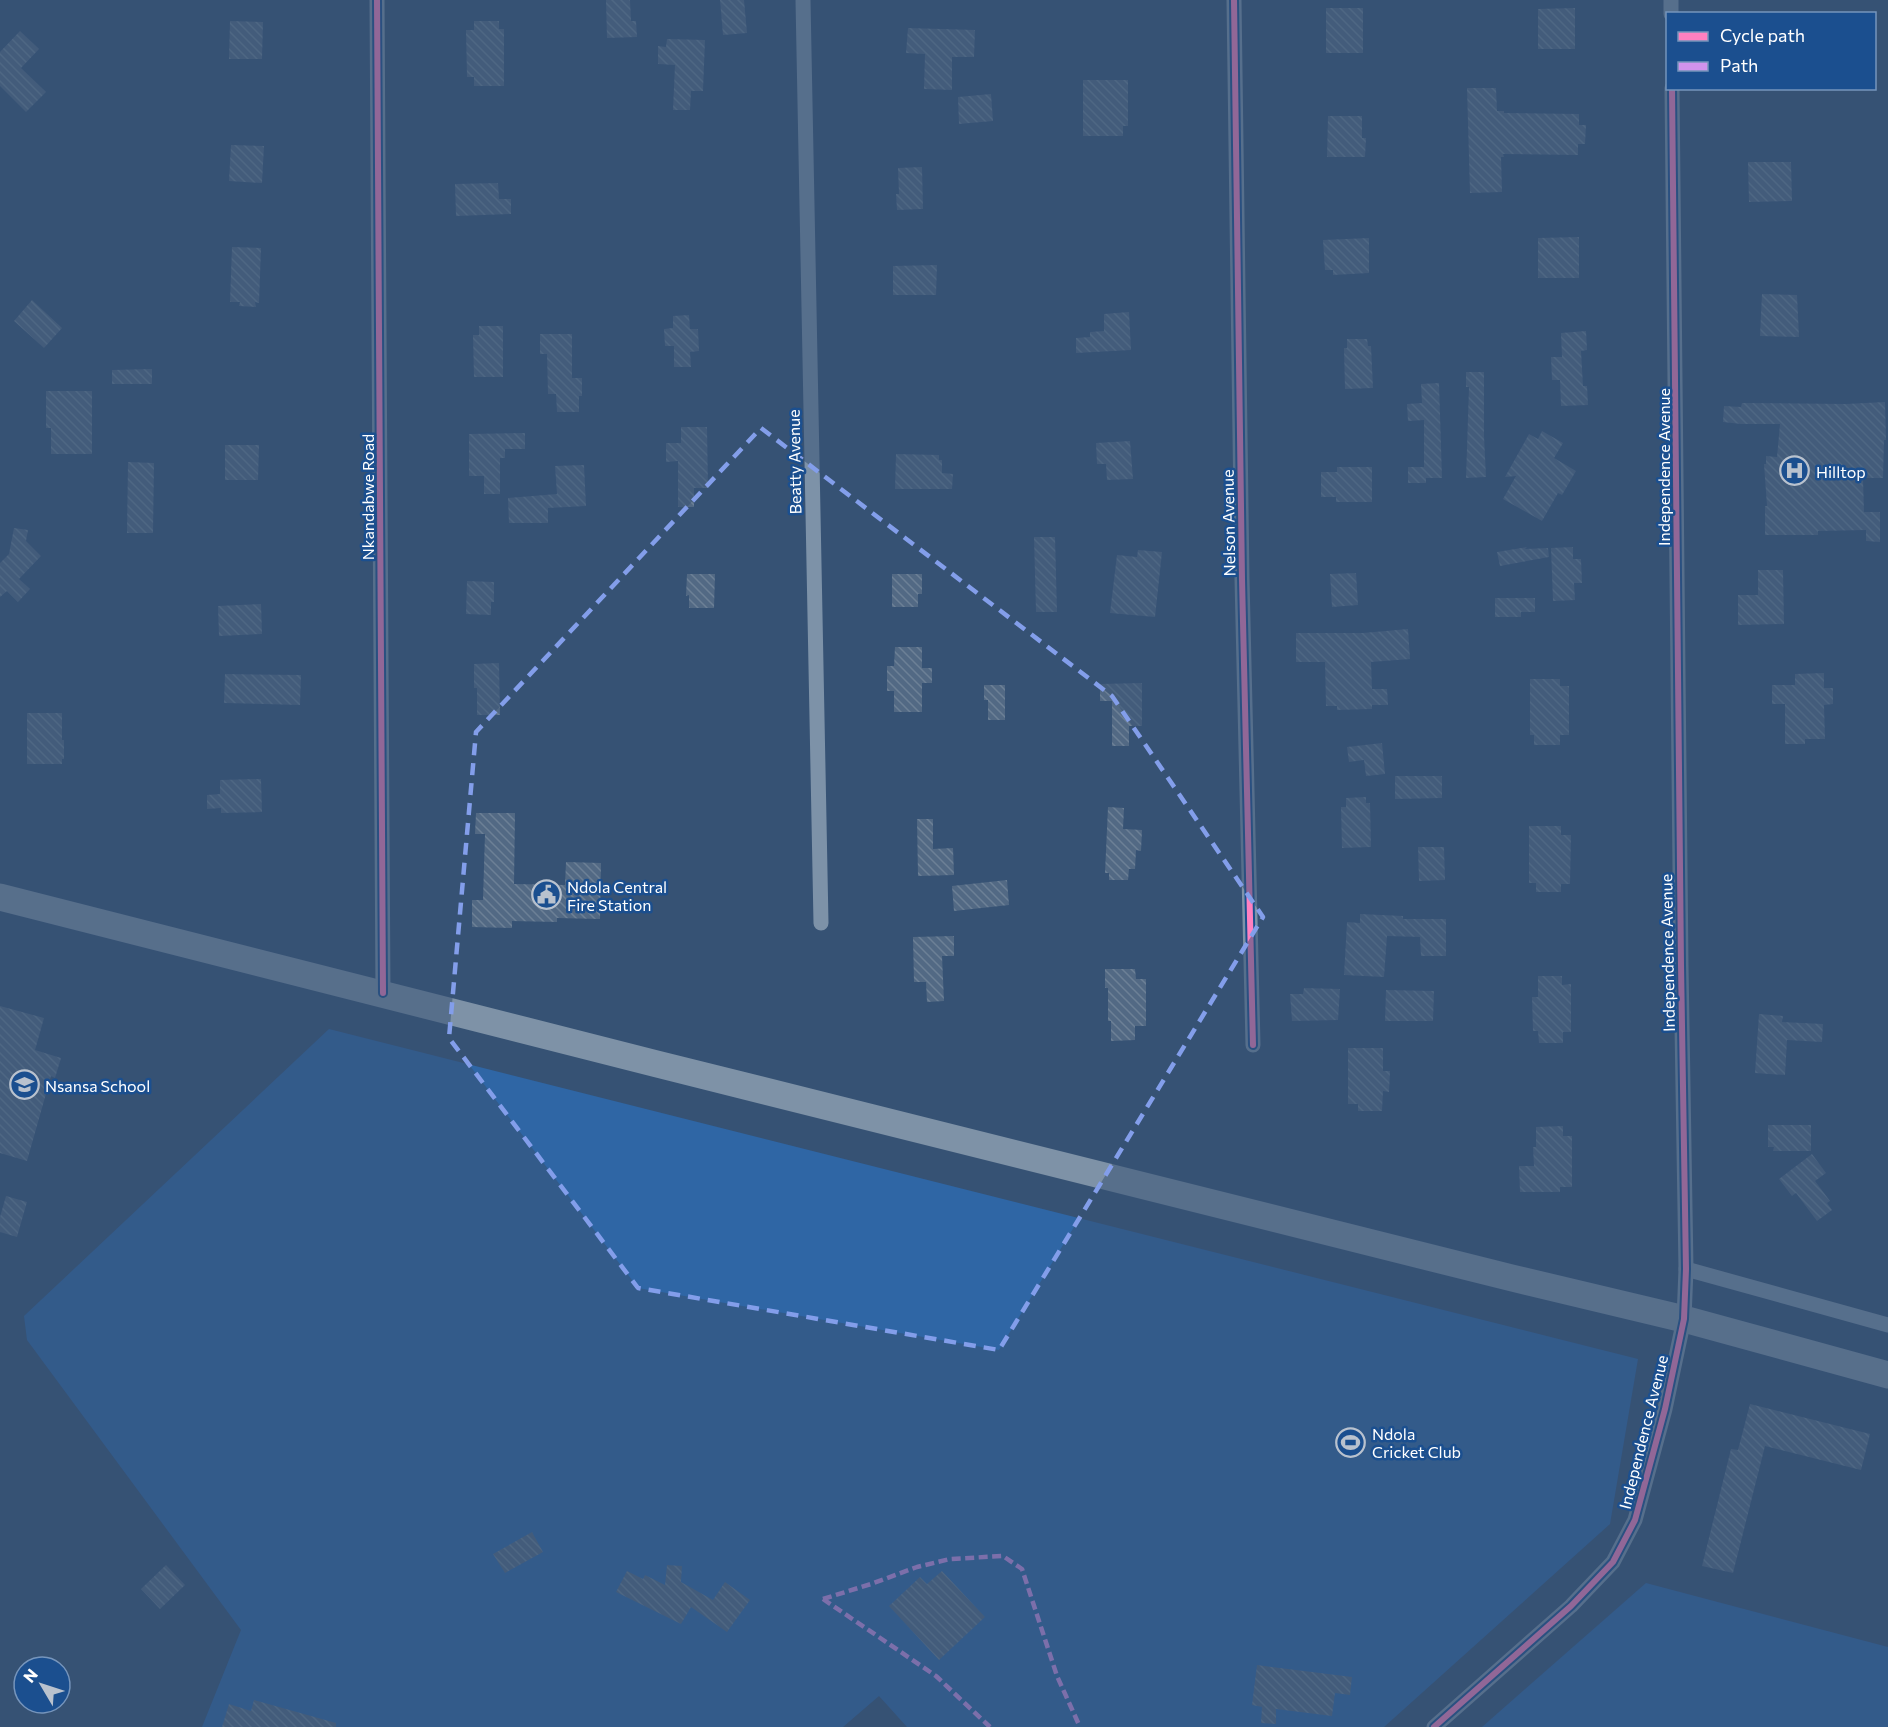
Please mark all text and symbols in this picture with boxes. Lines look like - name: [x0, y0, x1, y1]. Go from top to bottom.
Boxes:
- legend: [1666, 12, 1876, 90]
- text: Cycle path: [1720, 24, 1805, 46]
- text: Path: [1720, 54, 1758, 76]
- street label: Independence Avenue: [1654, 388, 1673, 546]
- street label: Beatty Avenue: [784, 409, 804, 515]
- street label: Nkandabwe Road: [358, 434, 377, 560]
- hospital icon: Hilltop: [1779, 455, 1811, 487]
- place label: Hilltop: [1816, 462, 1866, 481]
- street label: Nelson Avenue: [1218, 469, 1238, 577]
- street label: Independence Avenue: [1656, 874, 1678, 1032]
- place label: Ndola Central Fire Station: [567, 877, 667, 914]
- public building icon: Ndola Central Fire Station: [530, 879, 562, 911]
- school or university icon: Nsansa School: [8, 1069, 40, 1101]
- place label: Nsansa School: [45, 1076, 150, 1095]
- street label: Independence Avenue: [1615, 1353, 1671, 1511]
- place label: Ndola Cricket Club: [1372, 1424, 1461, 1461]
- sports icon: Ndola Cricket Club: [1335, 1426, 1367, 1458]
- north arrow: [12, 1655, 72, 1715]
- text: N: [19, 1665, 41, 1686]

